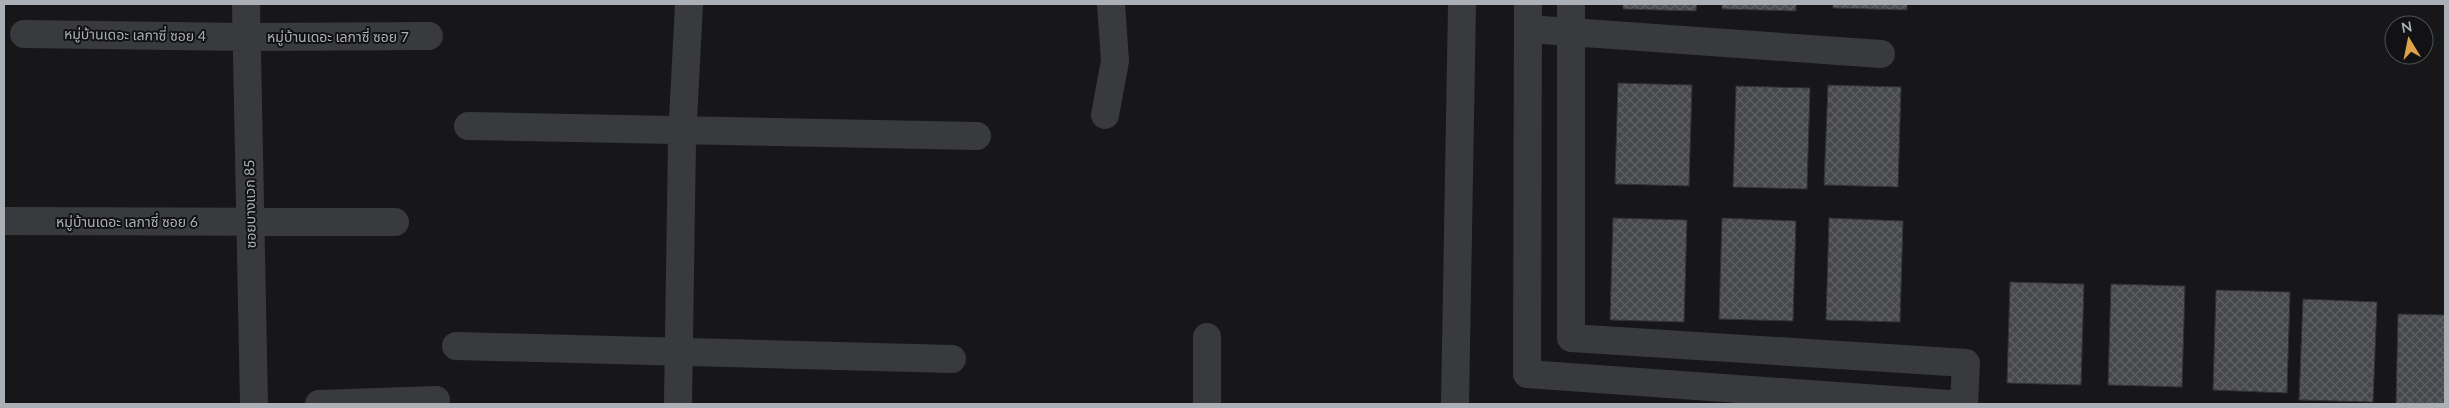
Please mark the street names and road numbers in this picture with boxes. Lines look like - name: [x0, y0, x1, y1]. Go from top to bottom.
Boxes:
- street label: หมู่บ้านเดอะ เลกาซี่ ซอย 4: [64, 24, 206, 45]
- street label: หมู่บ้านเดอะ เลกาซี่ ซอย 7: [267, 27, 409, 46]
- street label: ซอยบางแวก 85: [240, 160, 259, 249]
- street label: หมู่บ้านเดอะ เลกาซี่ ซอย 6: [56, 212, 198, 231]

